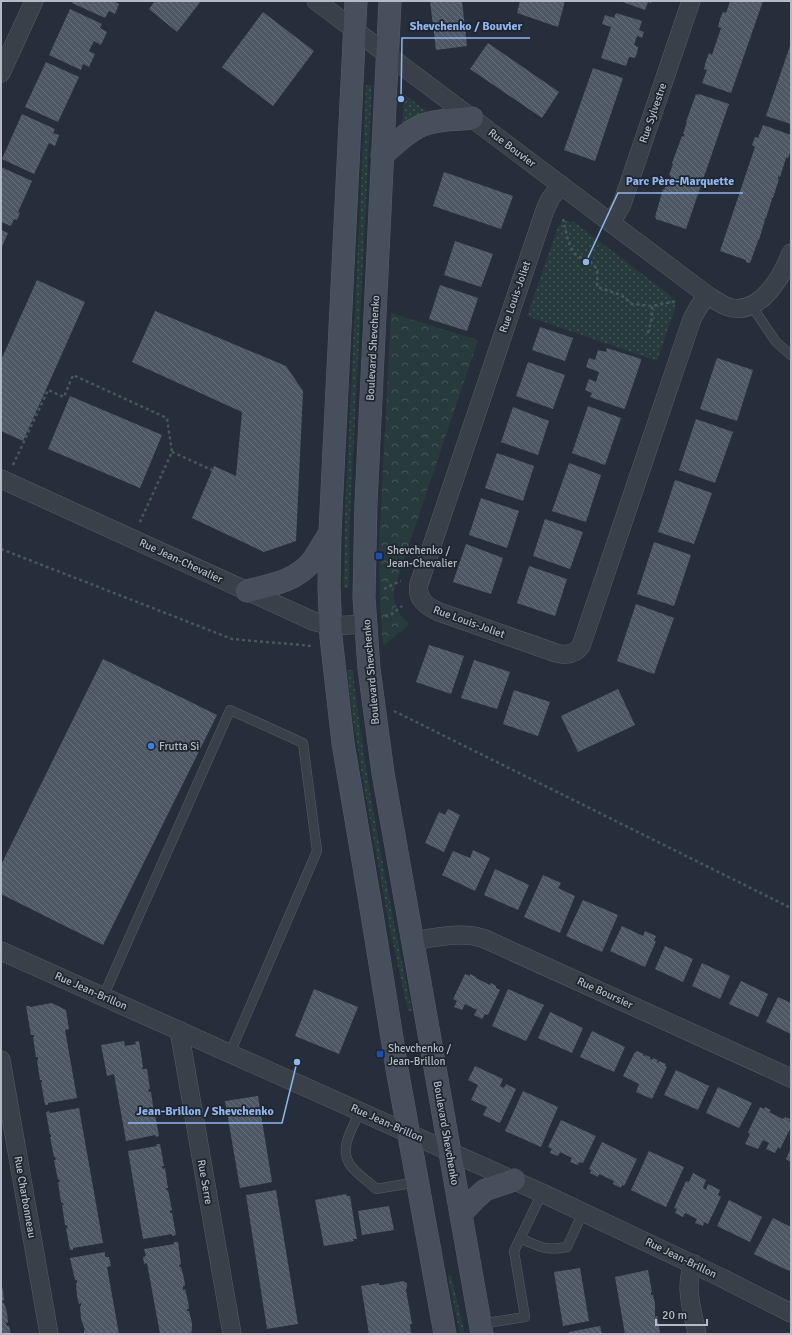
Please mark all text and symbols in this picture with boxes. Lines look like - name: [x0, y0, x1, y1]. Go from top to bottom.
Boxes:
- callout: Shevchenko / Bouvier: [402, 14, 530, 38]
- text: Shevchenko / Bouvier: [410, 19, 522, 34]
- street label: Rue Sylvestre: [637, 81, 669, 145]
- street label: Rue Bouvier: [486, 126, 538, 170]
- callout: Parc Père-Marquette: [618, 169, 743, 193]
- text: Parc Père-Marquette: [626, 174, 734, 189]
- street label: Rue Louis-Joliet: [497, 259, 533, 335]
- street label: Boulevard Shevchenko: [364, 295, 382, 401]
- street label: Rue Jean-Chevalier: [137, 536, 225, 586]
- place label: Shevchenko / Jean-Chevalier: [387, 544, 457, 570]
- marker: Shevchenko / Jean-Chevalier: [374, 551, 384, 561]
- street label: Rue Louis-Joliet: [432, 603, 507, 641]
- street label: Boulevard Shevchenko: [360, 619, 382, 725]
- place label: Frutta Si: [159, 740, 199, 753]
- marker: Frutta Si: [146, 741, 156, 751]
- street label: Rue Jean-Brillon: [53, 969, 129, 1013]
- street label: Rue Boursier: [575, 974, 635, 1012]
- place label: Shevchenko / Jean-Brillon: [388, 1042, 451, 1068]
- marker: Shevchenko / Jean-Brillon: [375, 1049, 385, 1059]
- street label: Boulevard Shevchenko: [430, 1080, 462, 1186]
- callout: Jean-Brillon / Shevchenko: [128, 1099, 282, 1123]
- street label: Rue Jean-Brillon: [349, 1101, 425, 1145]
- text: Jean-Brillon / Shevchenko: [136, 1104, 274, 1119]
- street label: Rue Charbonneau: [11, 1155, 39, 1239]
- street label: Rue Serre: [195, 1159, 215, 1205]
- street label: Rue Jean-Brillon: [643, 1235, 719, 1281]
- scale bar: [656, 1301, 707, 1327]
- text: 20 m: [662, 1308, 687, 1323]

